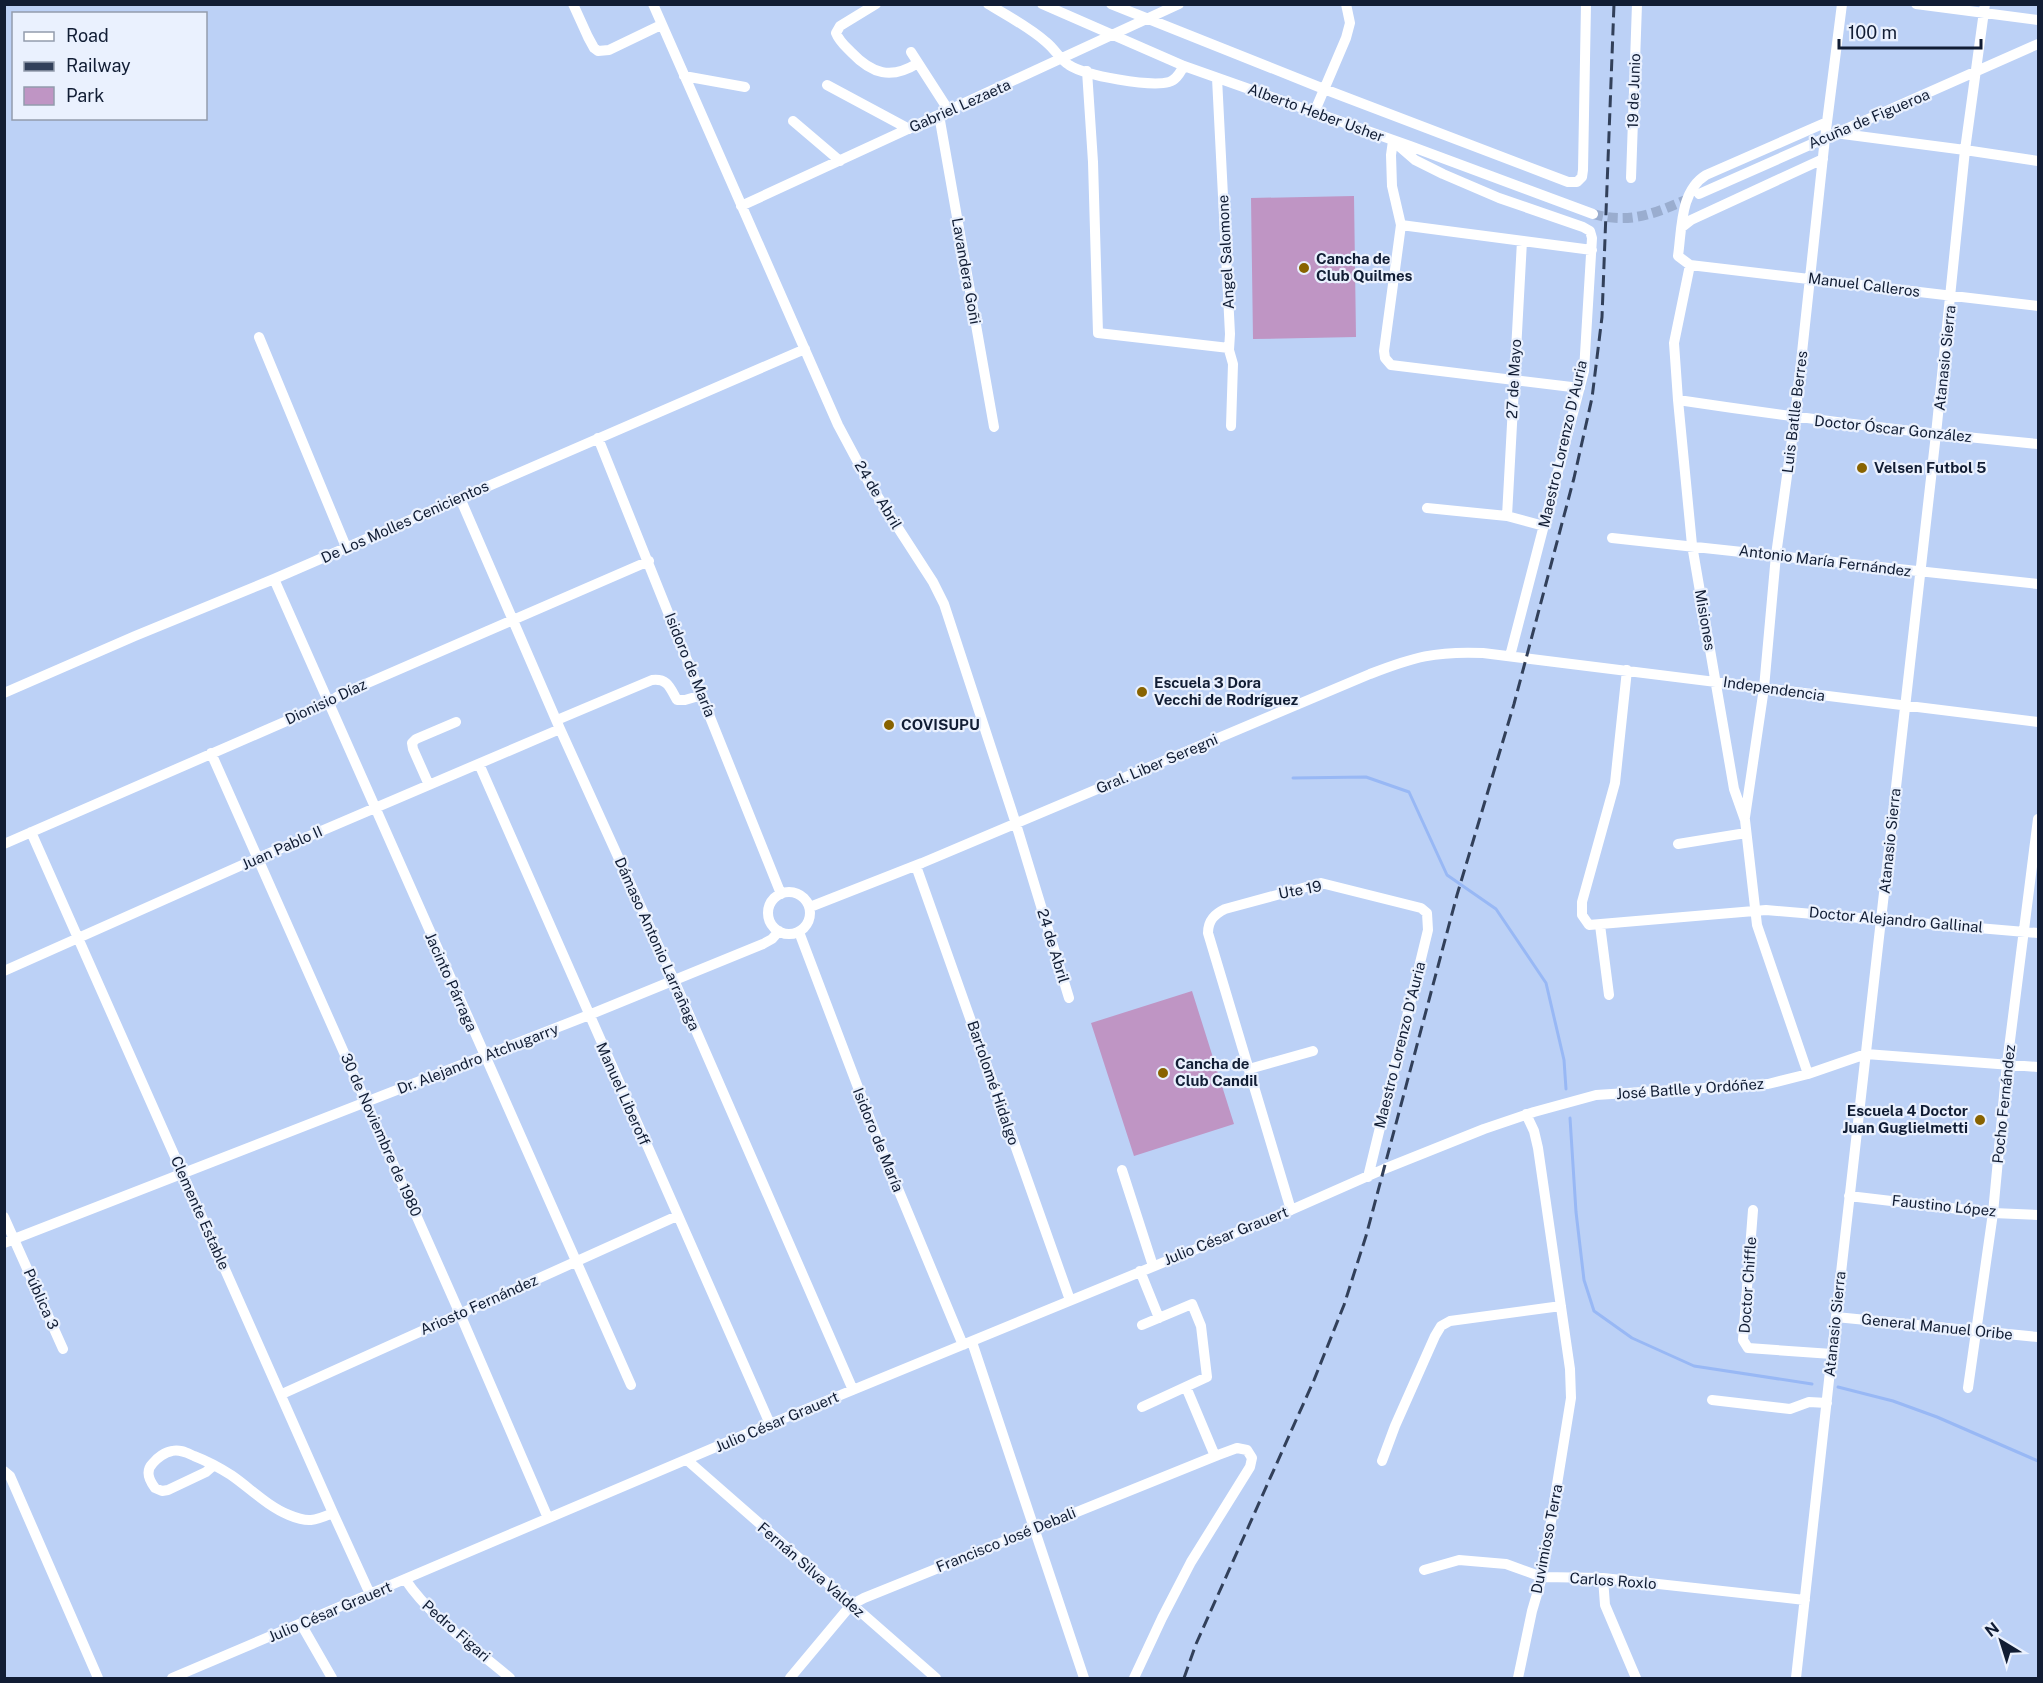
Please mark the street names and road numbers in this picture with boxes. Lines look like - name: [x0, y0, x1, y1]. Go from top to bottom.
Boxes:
- street label: 19 de Junio: [1624, 53, 1643, 129]
- street label: Gabriel Lezaeta: [907, 76, 1013, 135]
- street label: Alberto Heber Usher: [1246, 80, 1387, 145]
- street label: Acuña de Figueroa: [1806, 85, 1932, 152]
- street label: Angel Salomone: [1214, 194, 1237, 310]
- street label: Lavandera Goñi: [949, 216, 984, 325]
- street label: Manuel Calleros: [1807, 269, 1921, 300]
- street label: Atanasio Sierra: [1931, 304, 1959, 412]
- street label: 27 de Mayo: [1503, 339, 1524, 419]
- street label: Luis Batlle Berres: [1779, 350, 1810, 474]
- street label: Maestro Lorenzo D'Auria: [1535, 359, 1590, 529]
- street label: Doctor Óscar González: [1814, 411, 1973, 445]
- street label: 24 de Abril: [851, 458, 905, 532]
- street label: De Los Molles Cenicientos: [318, 477, 491, 566]
- street label: Antonio María Fernández: [1738, 541, 1912, 580]
- street label: Misiones: [1692, 588, 1719, 652]
- street label: Isidoro de María: [662, 610, 719, 719]
- street label: Independencia: [1722, 673, 1826, 704]
- street label: Dionisio Díaz: [282, 675, 369, 728]
- street label: Gral. Liber Seregni: [1094, 730, 1220, 797]
- street label: Atanasio Sierra: [1876, 787, 1904, 895]
- street label: Juan Pablo II: [239, 822, 325, 873]
- street label: Dámaso Antonio Larrañaga: [612, 855, 703, 1033]
- street label: Ute 19: [1277, 877, 1323, 902]
- street label: Doctor Alejandro Gallinal: [1808, 903, 1984, 936]
- street label: 24 de Abril: [1034, 907, 1073, 985]
- street label: Jacinto Párraga: [422, 930, 481, 1034]
- street label: Maestro Lorenzo D'Auria: [1371, 960, 1428, 1130]
- street label: Bartolomé Hidalgo: [964, 1018, 1023, 1147]
- street label: Dr. Alejandro Atchugarry: [395, 1020, 561, 1097]
- street label: Manuel Liberoff: [593, 1040, 654, 1148]
- street label: Pocho Fernández: [1989, 1044, 2018, 1164]
- street label: 30 de Noviembre de 1980: [338, 1051, 425, 1219]
- street label: José Batlle y Ordóñez: [1616, 1075, 1764, 1102]
- street label: Isidoro de María: [850, 1085, 907, 1194]
- street label: Clemente Estable: [168, 1153, 233, 1272]
- street label: Faustino López: [1891, 1192, 1997, 1219]
- street label: Julio César Grauert: [1161, 1203, 1291, 1268]
- street label: Doctor Chiffle: [1736, 1236, 1759, 1334]
- street label: Pública 3: [20, 1266, 62, 1332]
- street label: Atanasio Sierra: [1821, 1270, 1849, 1378]
- street label: Ariosto Fernández: [417, 1271, 540, 1338]
- street label: General Manuel Oribe: [1860, 1310, 2014, 1343]
- street label: Julio César Grauert: [712, 1388, 841, 1455]
- street label: Duvimioso Terra: [1528, 1483, 1565, 1595]
- street label: Francisco José Debali: [934, 1504, 1078, 1575]
- street label: Fernán Silva Valdez: [755, 1519, 868, 1621]
- street label: Carlos Roxlo: [1569, 1569, 1657, 1592]
- street label: Julio César Grauert: [265, 1578, 394, 1645]
- street label: Pedro Figari: [419, 1597, 494, 1665]

